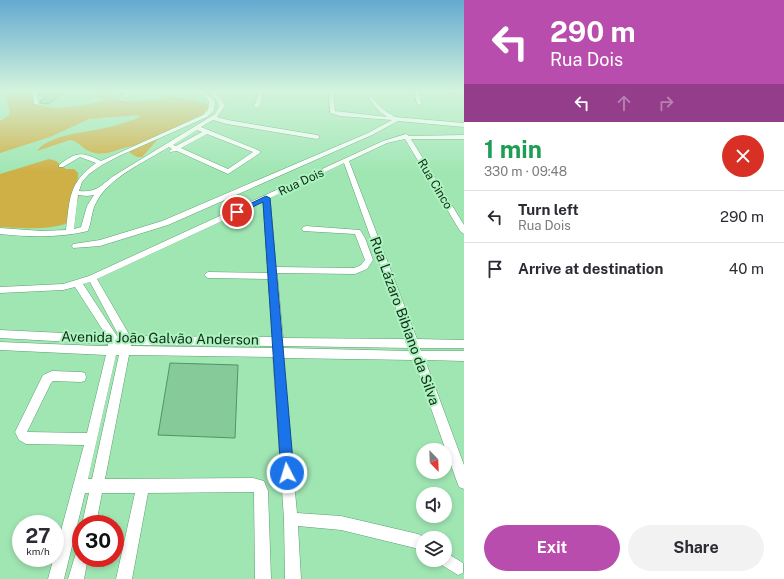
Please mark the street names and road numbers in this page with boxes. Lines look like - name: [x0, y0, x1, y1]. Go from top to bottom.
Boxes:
- street label: Rua Cinco: [415, 156, 456, 212]
- street label: Rua Dois: [276, 165, 326, 199]
- street label: Rua Lázaro Bibiano da Silva: [367, 235, 443, 407]
- street label: Avenida João Galvão Anderson: [61, 328, 259, 348]

